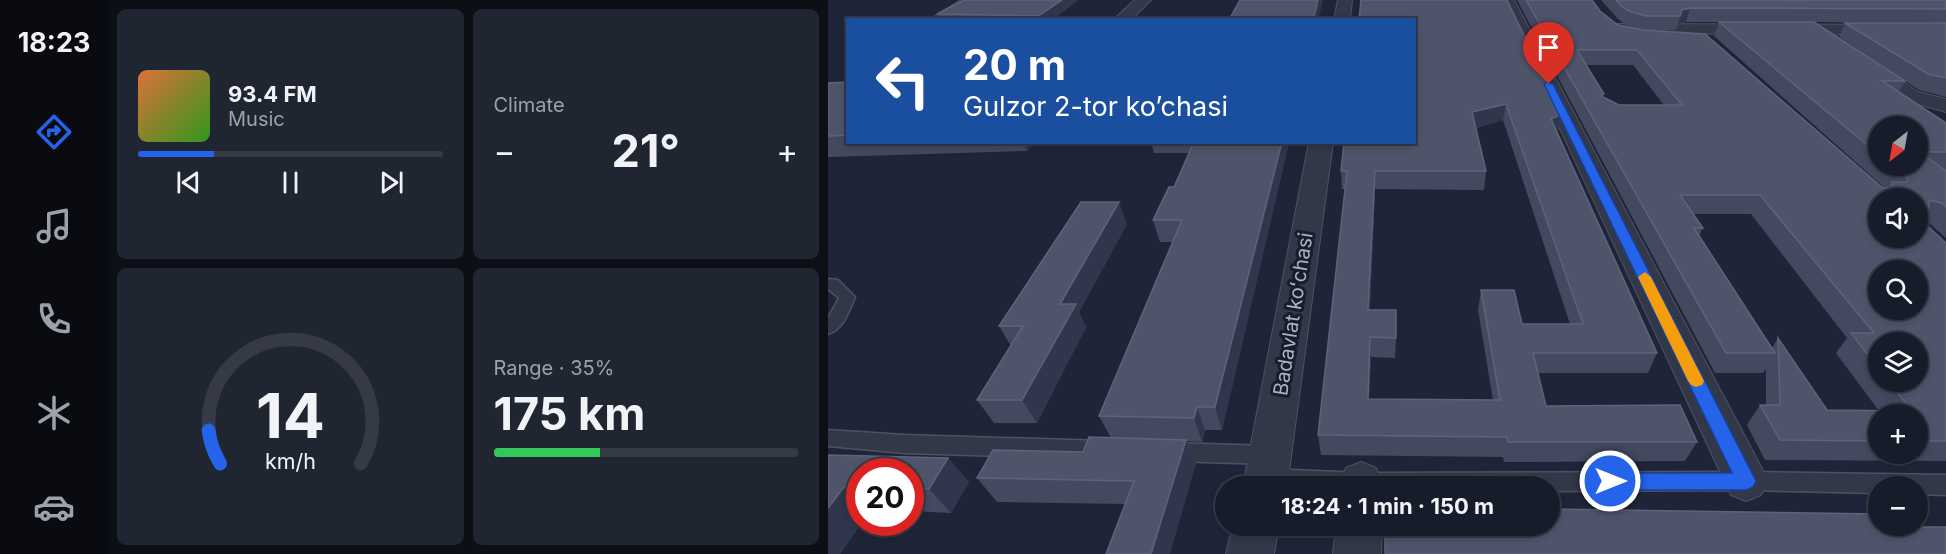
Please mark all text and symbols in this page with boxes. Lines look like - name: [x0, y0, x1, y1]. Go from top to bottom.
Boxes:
- pin: [1523, 22, 1574, 84]
- text: 18:23: [18, 26, 90, 59]
- icon: arrive: [1532, 31, 1565, 64]
- text: 20 m: [963, 39, 1066, 90]
- icon: left: [864, 42, 942, 120]
- text: 93.4 FM: [228, 81, 317, 107]
- text: Gulzor 2-tor koʼchasi: [963, 90, 1228, 123]
- text: Climate: [494, 93, 565, 117]
- text: Music: [228, 107, 285, 131]
- icon: directions: [33, 111, 75, 153]
- north arrow: [1868, 116, 1928, 176]
- map controls: [1868, 116, 1928, 536]
- text: 21°: [612, 123, 680, 178]
- text: −: [494, 131, 515, 171]
- text: +: [776, 131, 798, 171]
- icon: previous: [172, 166, 205, 199]
- icon: pause: [274, 166, 307, 199]
- icon: next: [375, 166, 408, 199]
- button: sound: [1868, 188, 1928, 248]
- icon: music: [33, 205, 75, 247]
- street label: Badavlat koʻchasi: [1268, 231, 1318, 397]
- button: search: [1868, 260, 1928, 320]
- icon: phone: [33, 298, 75, 340]
- button: layers: [1868, 332, 1928, 392]
- text: Range · 35%: [494, 356, 614, 380]
- text: 14: [256, 378, 325, 453]
- text: 175 km: [494, 386, 645, 441]
- icon: climate: [33, 392, 75, 434]
- button: +: [1868, 404, 1928, 464]
- text: km/h: [265, 448, 316, 474]
- position arrow: [1578, 449, 1642, 513]
- speed limit sign: 20: [846, 458, 924, 536]
- button: −: [1868, 476, 1928, 536]
- icon: car: [33, 486, 75, 528]
- text: 18:24 · 1 min · 150 m: [1281, 493, 1494, 519]

